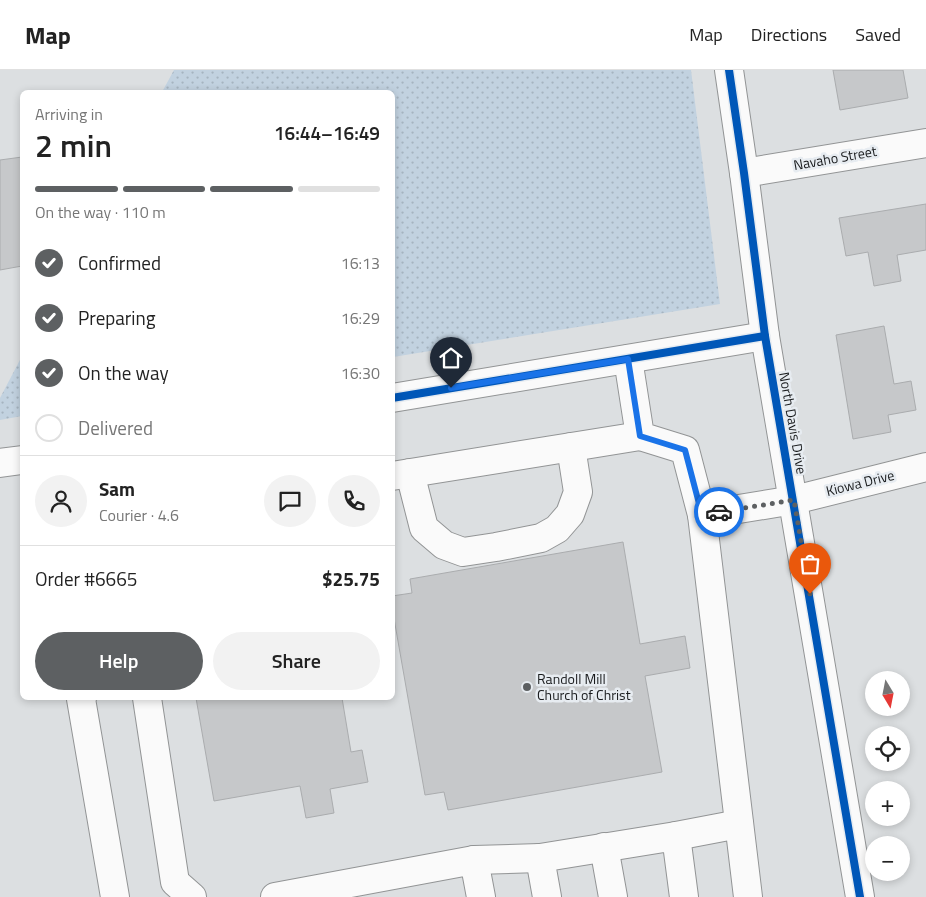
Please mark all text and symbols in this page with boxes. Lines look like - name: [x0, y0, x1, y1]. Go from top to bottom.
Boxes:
- text: Map: [25, 17, 71, 53]
- text: Map: [689, 21, 723, 48]
- text: Directions: [751, 21, 827, 48]
- text: Saved: [855, 21, 901, 48]
- text: Arriving in: [35, 102, 103, 126]
- text: 16:44–16:49: [274, 118, 380, 147]
- text: 2 min: [35, 121, 112, 169]
- street label: Navaho Street: [792, 140, 878, 175]
- text: On the way · 110 m: [35, 200, 166, 224]
- text: Confirmed: [78, 248, 161, 277]
- icon: check: [35, 249, 63, 277]
- text: 16:13: [341, 251, 380, 275]
- text: Preparing: [78, 303, 155, 332]
- icon: check: [35, 304, 63, 332]
- text: 16:29: [341, 306, 380, 330]
- pin: [430, 337, 472, 388]
- icon: home: [437, 344, 465, 372]
- text: On the way: [78, 358, 169, 387]
- icon: check: [35, 359, 63, 387]
- text: 16:30: [341, 361, 380, 385]
- street label: North Davis Drive: [774, 370, 813, 476]
- text: Delivered: [78, 413, 153, 442]
- street label: Kiowa Drive: [824, 464, 896, 501]
- text: Sam: [99, 474, 135, 503]
- button: person: [35, 475, 87, 527]
- button: chat: [264, 475, 316, 527]
- button: phone: [328, 475, 380, 527]
- courier: [694, 487, 744, 537]
- icon: car: [705, 498, 733, 526]
- text: Courier · 4.6: [99, 503, 179, 527]
- pin: [789, 543, 831, 594]
- icon: bag: [796, 550, 824, 578]
- text: Order #6665: [35, 564, 137, 593]
- text: $25.75: [322, 564, 380, 593]
- button: Help: [35, 632, 203, 690]
- button: Share: [213, 632, 380, 690]
- place label: Randoll Mill Church of Christ: [537, 668, 631, 705]
- north arrow: [865, 671, 910, 716]
- map controls: [865, 671, 910, 881]
- marker: Randoll Mill Church of Christ: [521, 681, 533, 693]
- button: locate: [865, 726, 910, 771]
- button: +: [865, 781, 910, 826]
- button: −: [865, 836, 910, 881]

